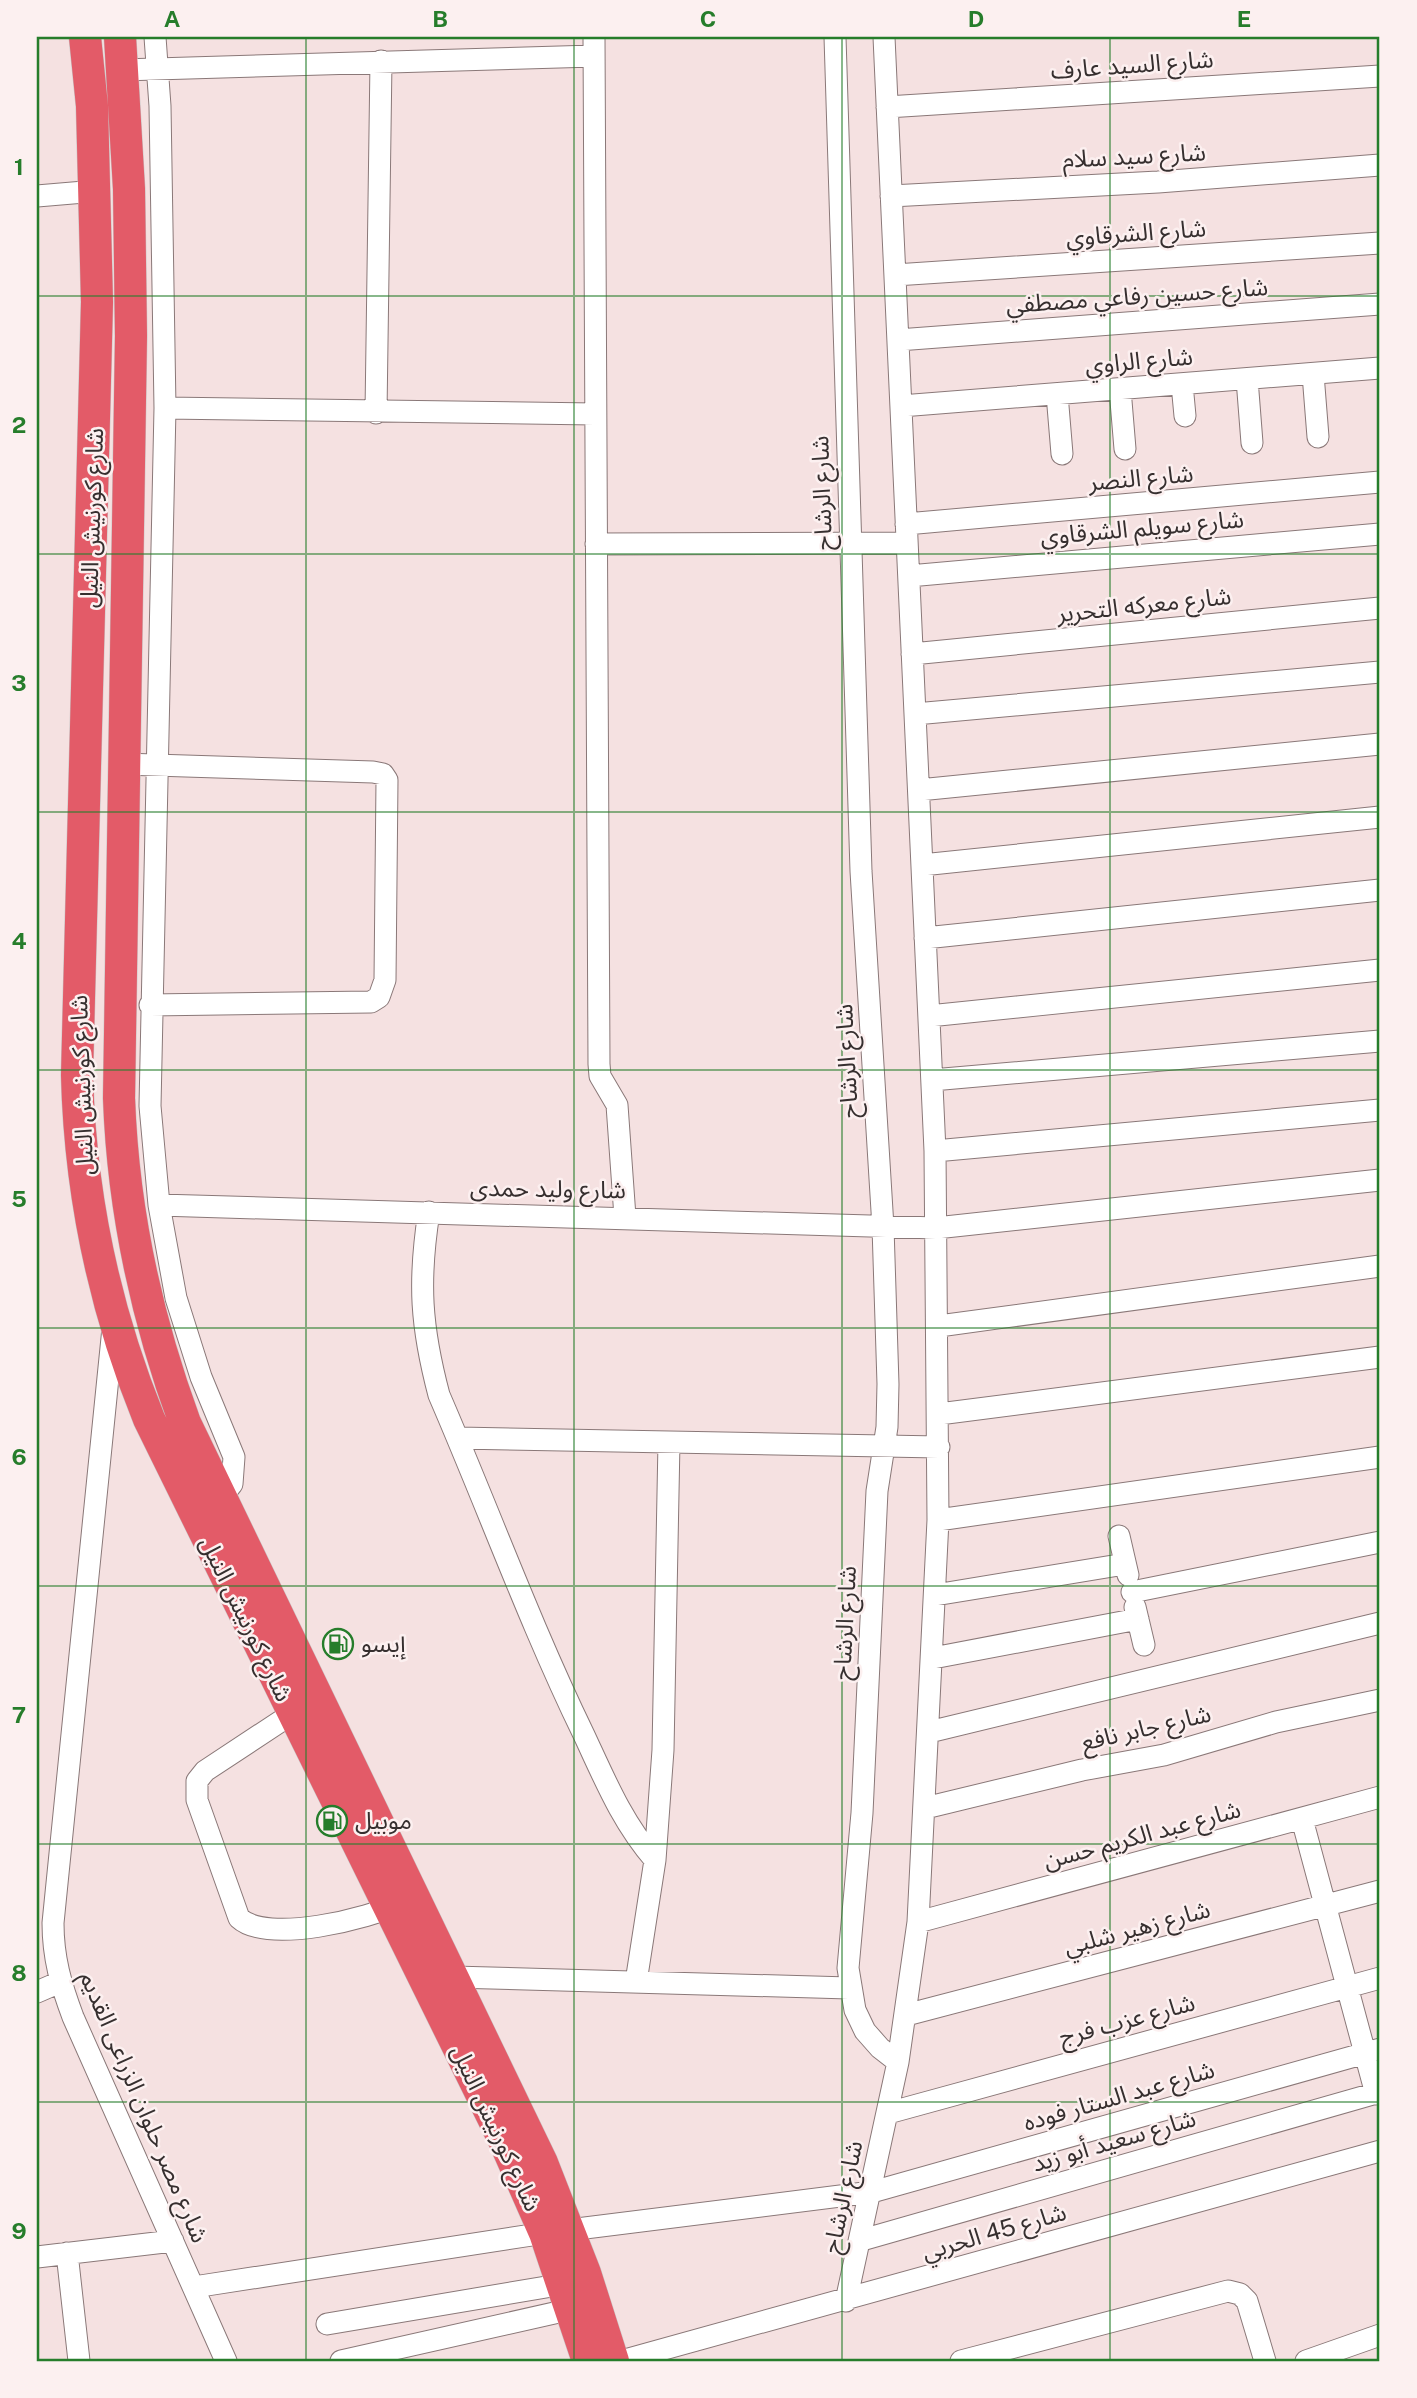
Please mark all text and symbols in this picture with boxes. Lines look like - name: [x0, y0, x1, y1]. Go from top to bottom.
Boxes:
- text: A: [164, 5, 181, 32]
- text: B: [432, 5, 448, 32]
- text: C: [700, 5, 716, 32]
- text: D: [968, 5, 984, 32]
- text: E: [1237, 5, 1251, 32]
- street label: شارع السيد عارف: [1050, 44, 1215, 88]
- street label: شارع سيد سلام: [1061, 137, 1207, 178]
- text: 1: [14, 153, 24, 180]
- street label: شارع الشرقاوي: [1065, 213, 1207, 256]
- street label: شارع حسين رفاعي مصطفي: [1005, 272, 1269, 324]
- street label: شارع الراوي: [1084, 341, 1194, 384]
- text: 2: [12, 411, 26, 438]
- street label: شارع كورنيش النيل: [74, 427, 112, 609]
- street label: شارع الرشاح: [805, 435, 841, 551]
- street label: شارع النصر: [1086, 458, 1195, 500]
- street label: شارع سويلم الشرقاوي: [1039, 504, 1245, 555]
- street label: شارع معركه التحرير: [1054, 581, 1233, 631]
- text: 3: [11, 669, 27, 696]
- text: 4: [11, 927, 27, 954]
- street label: شارع كورنيش النيل: [64, 994, 102, 1176]
- street label: شارع الرشاح: [829, 1003, 867, 1119]
- street label: شارع وليد حمدى: [470, 1173, 626, 1207]
- text: 5: [11, 1185, 27, 1212]
- text: 6: [11, 1443, 27, 1470]
- street label: شارع كورنيش النيل: [191, 1531, 299, 1707]
- street label: شارع الرشاح: [827, 1565, 865, 1681]
- fuel station icon: إيسو: [321, 1627, 355, 1661]
- place label: إيسو: [361, 1629, 406, 1660]
- street label: شارع جابر نافع: [1078, 1698, 1214, 1759]
- text: 7: [12, 1701, 26, 1728]
- street label: شارع عبد الكريم حسن: [1040, 1794, 1244, 1878]
- fuel station icon: موبيل: [315, 1804, 349, 1838]
- place label: موبيل: [355, 1806, 412, 1835]
- street label: شارع زهير شلبي: [1060, 1894, 1214, 1965]
- text: 8: [11, 1959, 27, 1986]
- street label: شارع مصر حلوان الزراعى القديم: [71, 1967, 215, 2248]
- street label: شارع عزب فرج: [1056, 1987, 1199, 2054]
- street label: شارع كورنيش النيل: [443, 2040, 548, 2217]
- street label: شارع عبد الستار فوده: [1020, 2054, 1219, 2140]
- street label: شارع سعيد أبو زيد: [1028, 2102, 1200, 2181]
- street label: شارع الرشاح: [816, 2138, 872, 2257]
- street label: شارع 45 الحربي: [918, 2197, 1071, 2270]
- text: 9: [11, 2217, 27, 2244]

